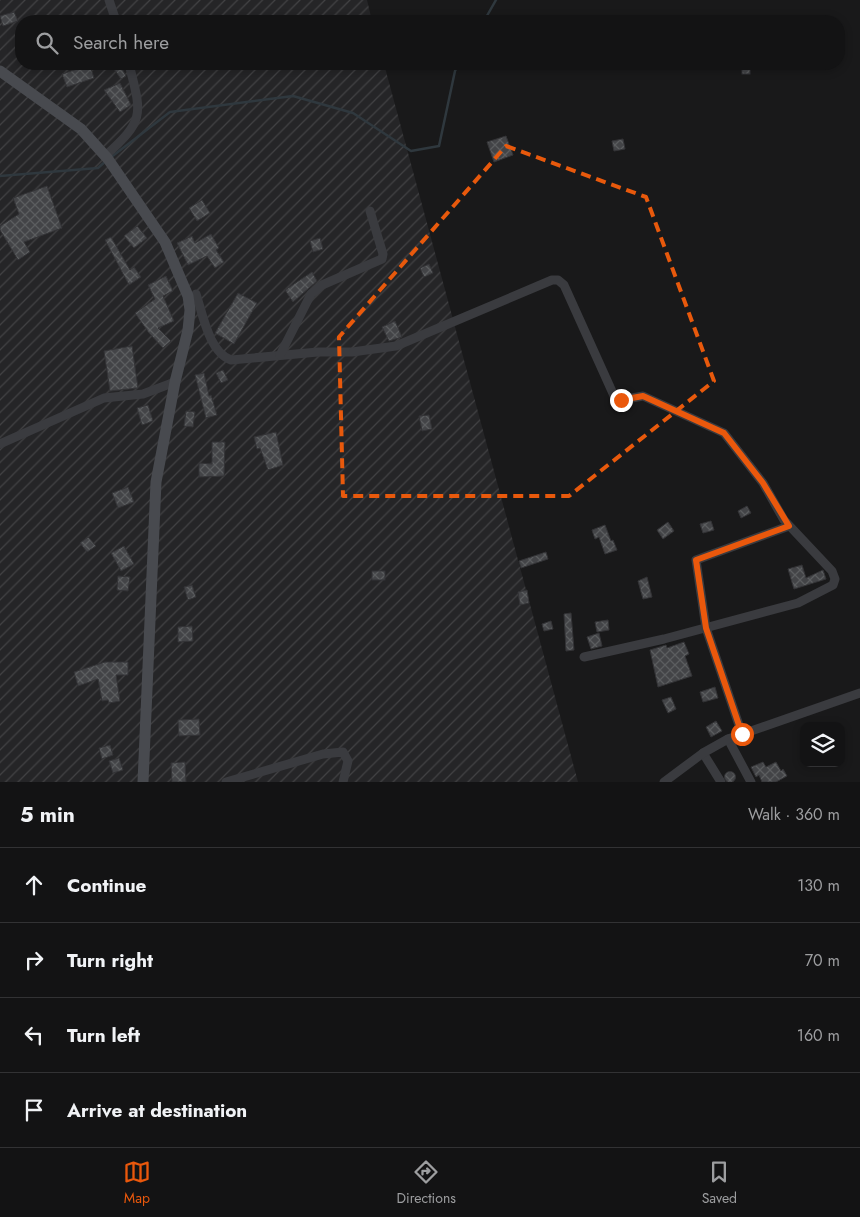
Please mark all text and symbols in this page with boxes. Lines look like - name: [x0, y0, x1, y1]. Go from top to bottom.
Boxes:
- search box: [15, 15, 845, 70]
- icon: search: [33, 29, 61, 57]
- text: Search here: [73, 29, 169, 56]
- route end: [610, 389, 633, 412]
- map controls: [800, 722, 845, 767]
- button: layers: [800, 722, 845, 767]
- route start: [731, 723, 754, 746]
- text: 5 min: [20, 800, 75, 830]
- text: Walk · 360 m: [748, 803, 840, 826]
- icon: ahead: [20, 871, 48, 899]
- text: Continue: [67, 872, 146, 899]
- text: 130 m: [797, 874, 840, 897]
- icon: right: [20, 946, 48, 974]
- text: Turn right: [67, 947, 153, 974]
- text: 70 m: [805, 949, 840, 972]
- icon: left: [20, 1021, 48, 1049]
- text: Turn left: [67, 1022, 140, 1049]
- text: 160 m: [797, 1024, 840, 1047]
- icon: arrive: [20, 1096, 48, 1124]
- text: Arrive at destination: [67, 1097, 247, 1124]
- tab: Map: [123, 1158, 151, 1208]
- tab: Directions: [397, 1158, 456, 1208]
- tab: Saved: [702, 1158, 737, 1208]

